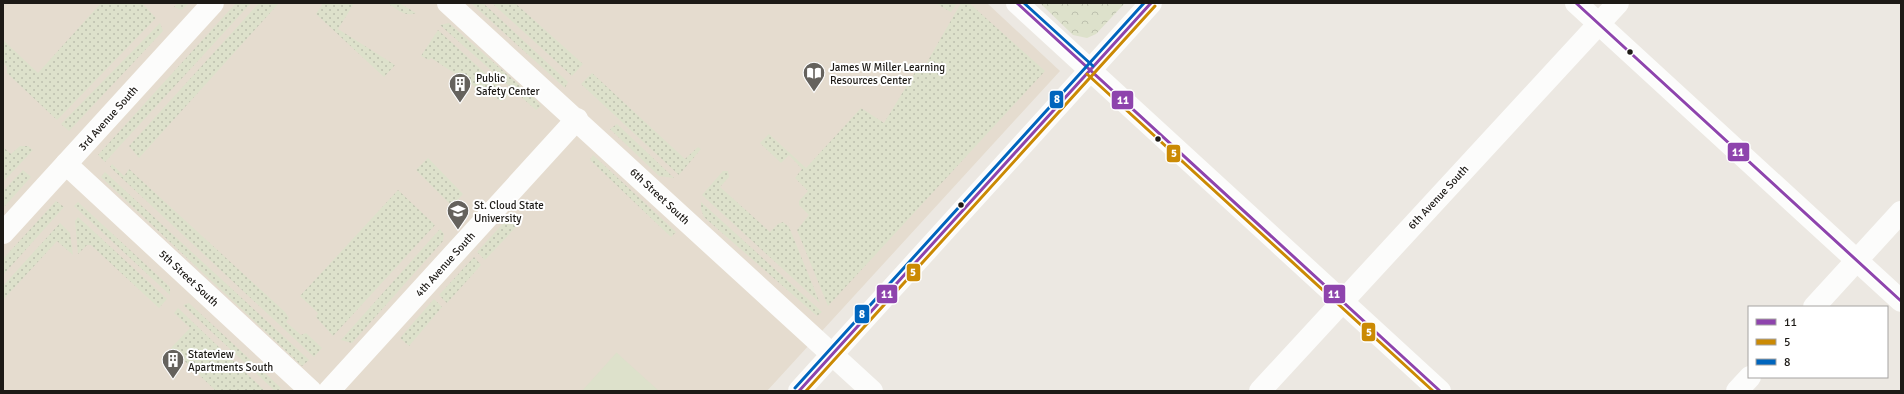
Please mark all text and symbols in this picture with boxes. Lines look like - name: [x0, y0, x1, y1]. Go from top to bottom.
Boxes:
- unlabelled marker: [1625, 47, 1635, 57]
- library icon: James W Miller Learning Resources Center: [801, 60, 827, 93]
- place label: James W Miller Learning Resources Center: [830, 61, 945, 87]
- building icon: Public Safety Center: [447, 71, 473, 104]
- place label: Public Safety Center: [476, 72, 540, 98]
- street label: 3rd Avenue South: [76, 83, 141, 153]
- line badge: 8: [1049, 90, 1064, 109]
- line badge: 11: [1111, 90, 1134, 110]
- text: 8: [1054, 93, 1060, 106]
- text: 11: [1117, 94, 1129, 107]
- unlabelled marker: [1153, 134, 1163, 144]
- line badge: 11: [1727, 142, 1750, 162]
- line badge: 5: [1166, 144, 1181, 163]
- text: 11: [1732, 146, 1744, 159]
- text: 5: [1171, 147, 1177, 160]
- street label: 6th Avenue South: [1405, 163, 1471, 232]
- street label: 6th Street South: [627, 165, 692, 227]
- school or university icon: St. Cloud State University: [445, 198, 471, 231]
- place label: St. Cloud State University: [474, 199, 544, 225]
- unlabelled marker: [956, 200, 966, 210]
- street label: 4th Avenue South: [413, 229, 478, 299]
- street label: 5th Street South: [156, 247, 221, 309]
- line badge: 5: [906, 263, 921, 282]
- text: 5: [910, 266, 916, 279]
- line badge: 11: [876, 284, 898, 304]
- line badge: 11: [1323, 284, 1346, 304]
- text: 11: [881, 288, 893, 301]
- text: 11: [1328, 288, 1340, 301]
- line badge: 8: [854, 304, 870, 324]
- legend: [1748, 306, 1888, 378]
- text: 8: [859, 308, 865, 321]
- text: 11: [1784, 315, 1797, 330]
- line badge: 5: [1361, 322, 1376, 342]
- text: 5: [1366, 326, 1372, 339]
- text: 5: [1784, 335, 1790, 350]
- building icon: Stateview Apartments South: [160, 347, 186, 380]
- place label: Stateview Apartments South: [188, 348, 273, 374]
- text: 8: [1784, 355, 1790, 370]

